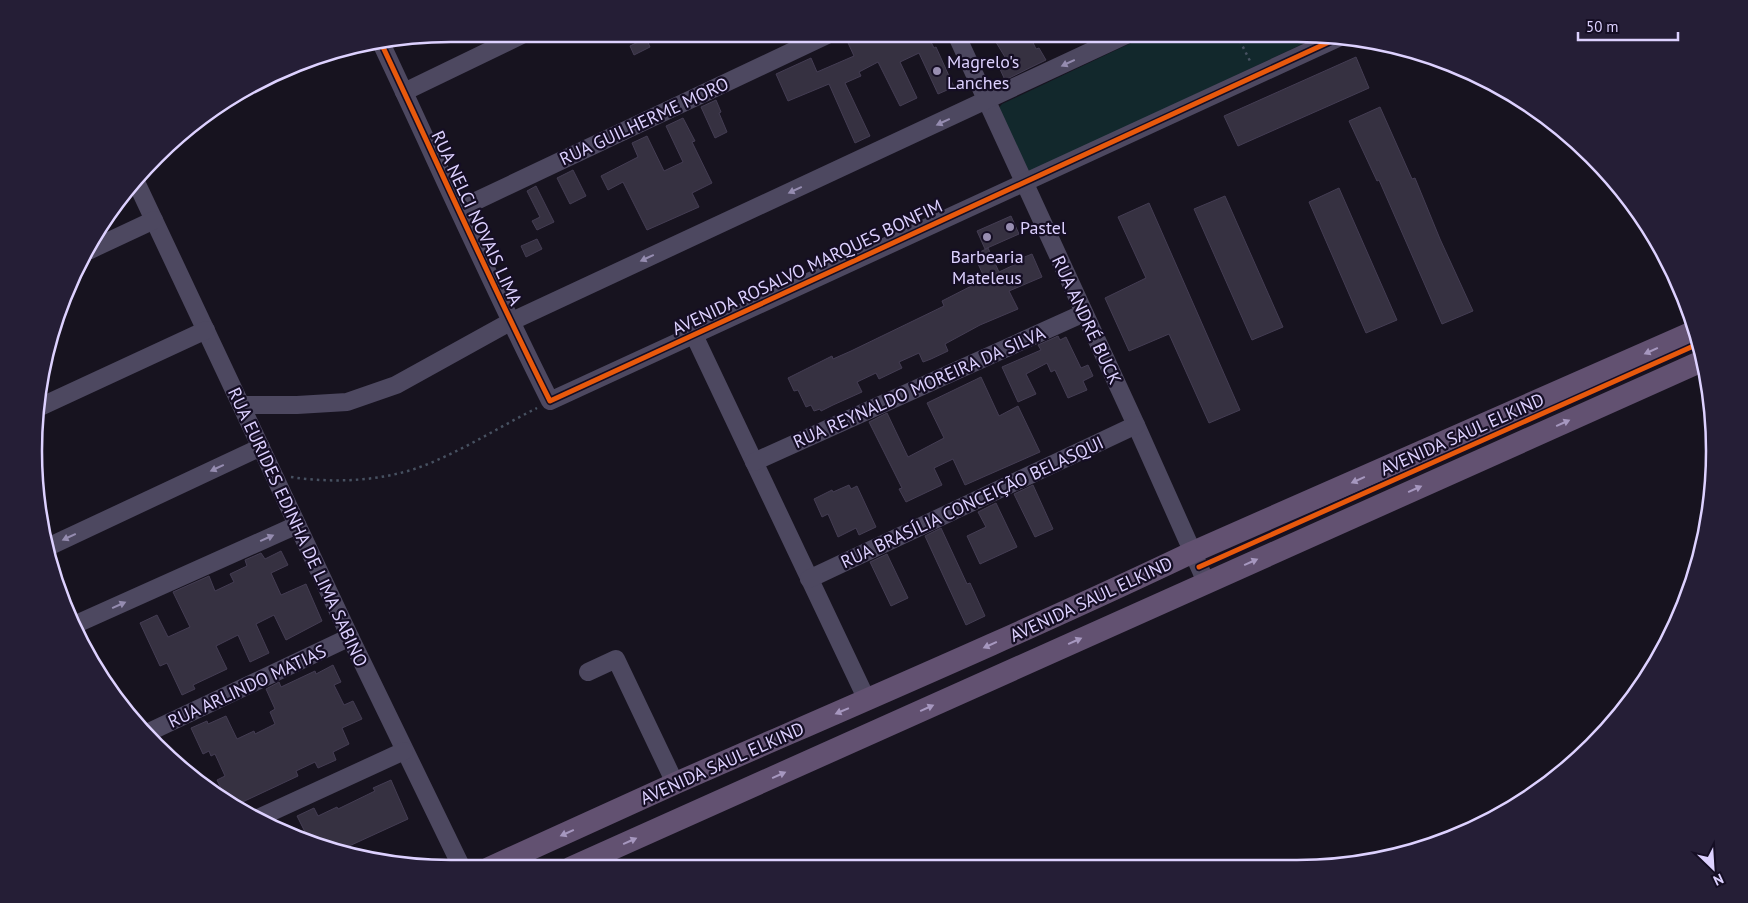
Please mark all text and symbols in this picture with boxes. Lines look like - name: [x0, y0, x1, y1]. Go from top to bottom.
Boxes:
- scale bar: [1578, 10, 1678, 42]
- text: 50 m: [1586, 17, 1619, 36]
- place label: Magrelo's Lanches: [947, 50, 1019, 94]
- one-way arrow: [1061, 59, 1075, 67]
- marker: Magrelo's Lanches: [931, 65, 943, 77]
- street label: RUA GUILHERME MORO: [556, 72, 732, 170]
- one-way arrow: [936, 118, 950, 126]
- street label: RUA NELCI NOVAIS LIMA: [426, 127, 528, 309]
- one-way arrow: [788, 186, 802, 194]
- street label: AVENIDA ROSALVO MARQUES BONFIM: [668, 194, 946, 340]
- place label: Pastel: [1020, 216, 1067, 239]
- marker: Pastel: [1004, 221, 1016, 233]
- marker: Barbearia Mateleus: [981, 231, 993, 243]
- place label: Barbearia Mateleus: [950, 245, 1024, 289]
- street label: RUA ANDRÉ BUCK: [1047, 252, 1127, 388]
- one-way arrow: [640, 254, 655, 262]
- street label: RUA REYNALDO MOREIRA DA SILVA: [789, 321, 1049, 453]
- one-way arrow: [1644, 348, 1658, 356]
- street label: RUA EURIDES EDINHA DE LIMA SABINO: [223, 384, 373, 670]
- street label: AVENIDA SAUL ELKIND: [1376, 387, 1548, 481]
- one-way arrow: [1556, 419, 1570, 427]
- street label: RUA BRASÍLIA CONCEIÇÃO BELASQUI: [837, 431, 1107, 573]
- one-way arrow: [210, 464, 224, 472]
- one-way arrow: [1351, 476, 1365, 484]
- one-way arrow: [1408, 485, 1422, 493]
- one-way arrow: [62, 533, 76, 541]
- one-way arrow: [260, 534, 274, 542]
- street label: AVENIDA SAUL ELKIND: [1006, 551, 1176, 647]
- one-way arrow: [1244, 558, 1258, 566]
- one-way arrow: [112, 601, 126, 609]
- one-way arrow: [1068, 637, 1082, 645]
- street label: RUA ARLINDO MATIAS: [164, 639, 330, 733]
- one-way arrow: [983, 641, 997, 649]
- one-way arrow: [920, 703, 934, 711]
- one-way arrow: [835, 707, 849, 715]
- street label: AVENIDA SAUL ELKIND: [636, 716, 808, 810]
- one-way arrow: [772, 770, 786, 778]
- one-way arrow: [559, 828, 574, 837]
- one-way arrow: [623, 837, 637, 845]
- north arrow: [1688, 843, 1738, 893]
- text: N: [1711, 870, 1726, 890]

